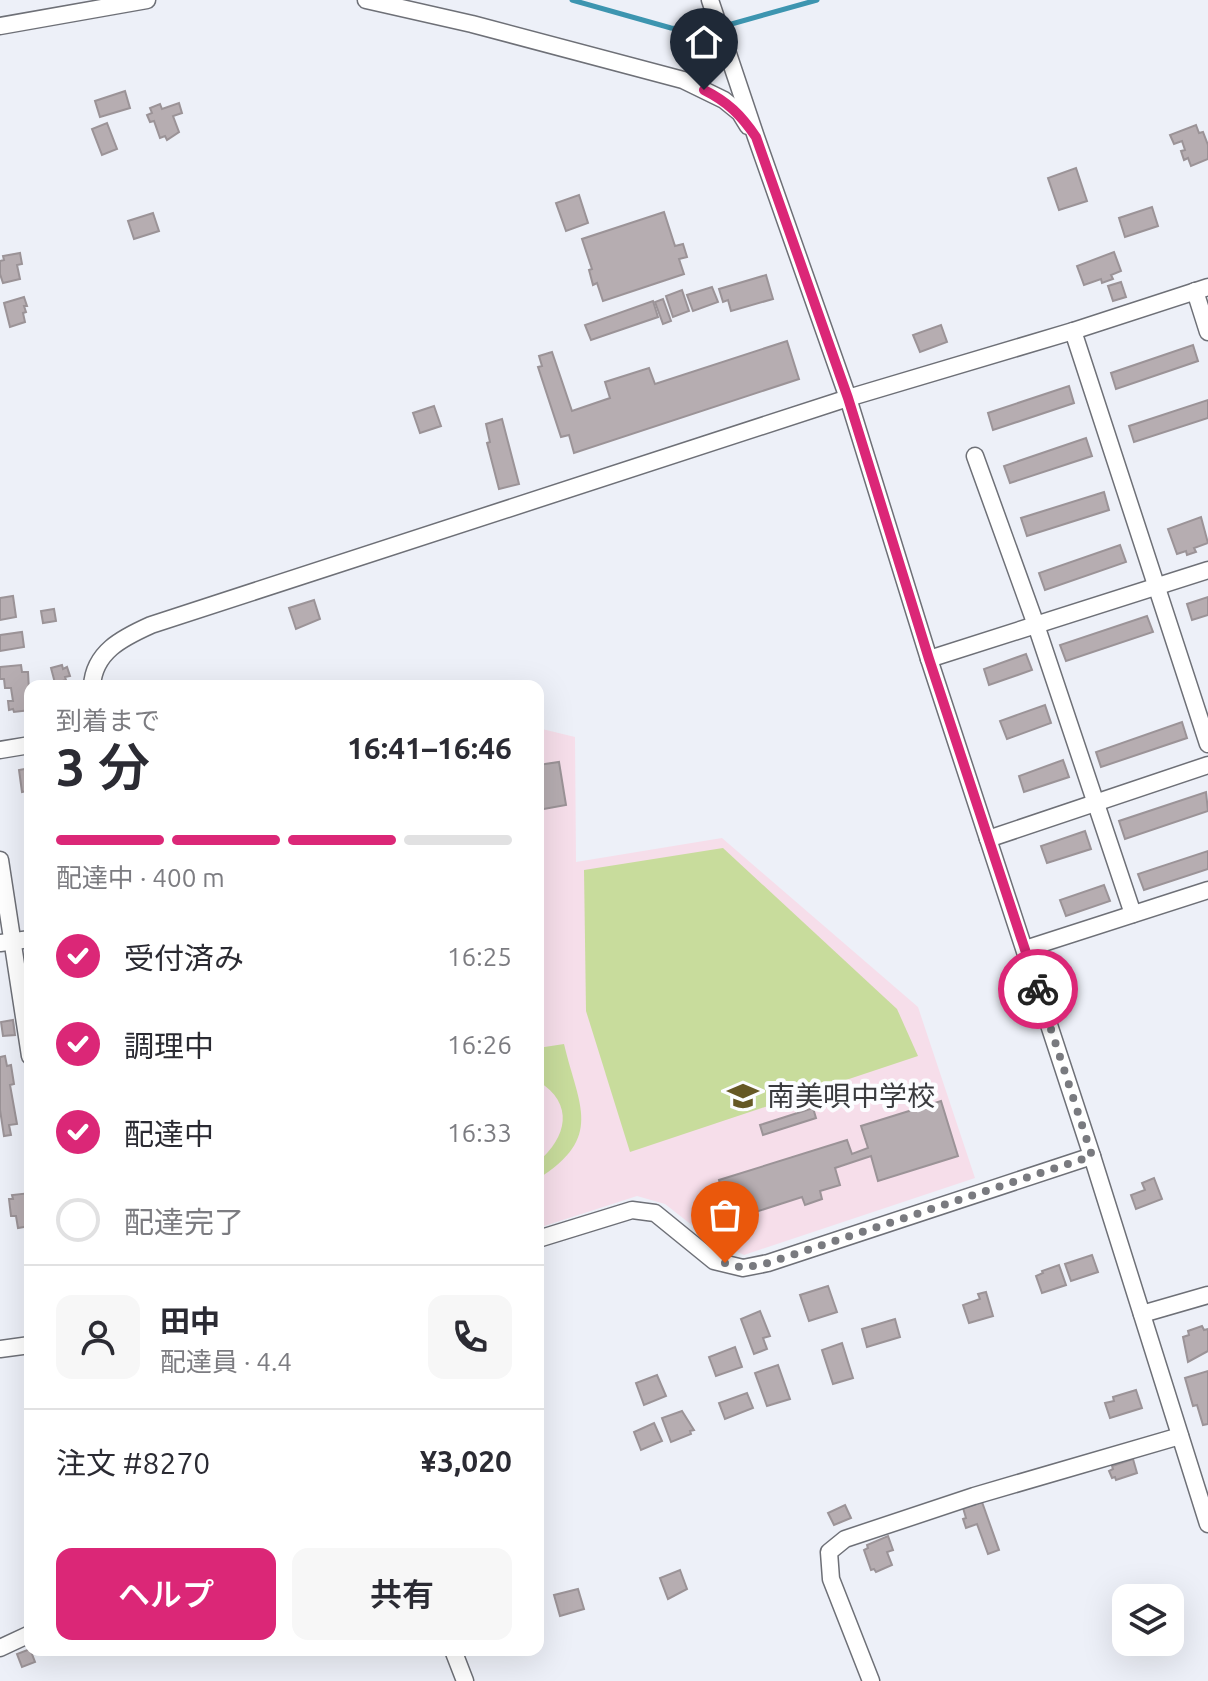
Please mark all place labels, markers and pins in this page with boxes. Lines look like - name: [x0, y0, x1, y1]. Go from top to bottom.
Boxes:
- pin: [670, 8, 738, 90]
- school or university icon: 南美唄中学校: [726, 1079, 760, 1113]
- place label: 南美唄中学校: [767, 1080, 935, 1111]
- pin: [691, 1181, 759, 1263]

